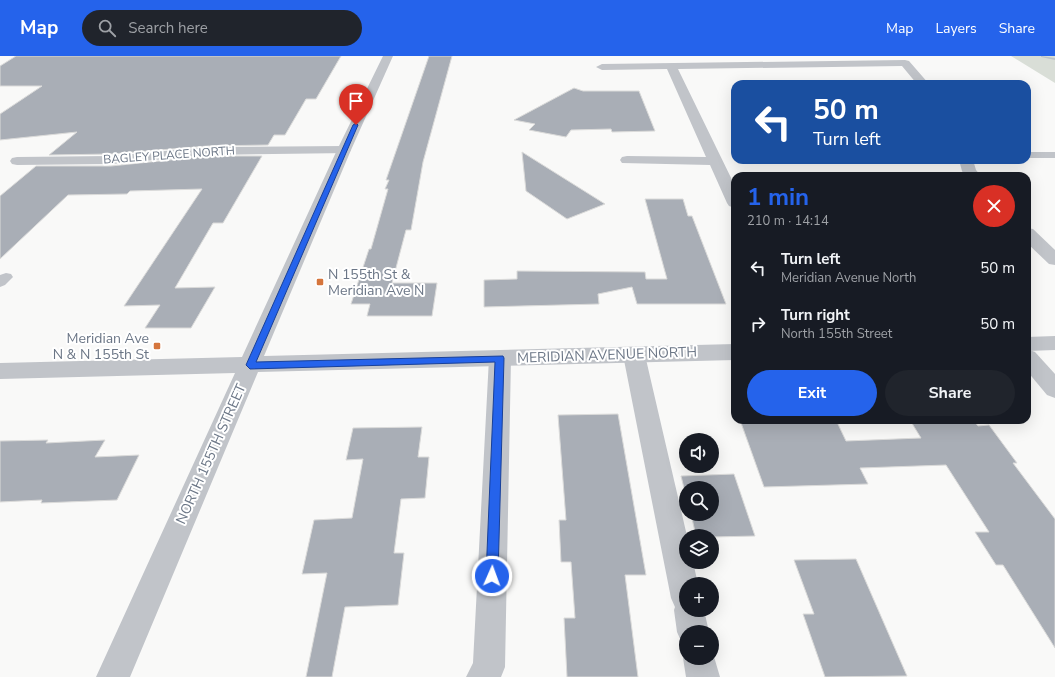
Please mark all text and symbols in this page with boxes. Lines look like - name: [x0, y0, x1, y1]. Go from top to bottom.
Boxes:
- search box: [82, 10, 362, 46]
- text: Map: [20, 15, 58, 41]
- icon: search: [96, 17, 118, 39]
- text: Search here: [128, 18, 208, 38]
- text: Map: [886, 19, 913, 38]
- text: Layers: [935, 19, 977, 38]
- text: Share: [999, 19, 1035, 38]
- pin: [339, 84, 373, 125]
- icon: arrive: [345, 90, 367, 112]
- text: 50 m: [813, 91, 879, 129]
- icon: left: [747, 96, 799, 148]
- text: Turn left: [813, 127, 881, 151]
- street label: BAGLEY PLACE NORTH: [103, 142, 235, 168]
- text: 1 min: [747, 181, 809, 213]
- button: close: [973, 185, 1015, 227]
- text: 210 m · 14:14: [747, 212, 829, 230]
- text: Turn left: [781, 249, 840, 269]
- icon: left: [747, 257, 769, 279]
- text: 50 m: [980, 258, 1015, 278]
- place label: N 155th St & Meridian Ave N: [328, 265, 424, 300]
- text: Meridian Avenue North: [781, 269, 916, 287]
- marker: N 155th St & Meridian Ave N: [315, 277, 325, 287]
- text: Turn right: [781, 305, 850, 325]
- icon: right: [747, 313, 769, 335]
- text: 50 m: [980, 314, 1015, 334]
- text: North 155th Street: [781, 325, 892, 343]
- place label: Meridian Ave N & N 155th St: [53, 329, 149, 364]
- marker: Meridian Ave N & N 155th St: [152, 341, 162, 351]
- street label: MERIDIAN AVENUE NORTH: [517, 342, 697, 368]
- button: Exit: [747, 370, 877, 416]
- button: Share: [885, 370, 1015, 416]
- street label: NORTH 155TH STREET: [172, 380, 251, 527]
- map controls: [679, 433, 719, 665]
- button: sound: [679, 433, 719, 473]
- button: search: [679, 481, 719, 521]
- button: layers: [679, 529, 719, 569]
- position arrow: [471, 555, 513, 597]
- button: +: [679, 577, 719, 617]
- button: −: [679, 625, 719, 665]

